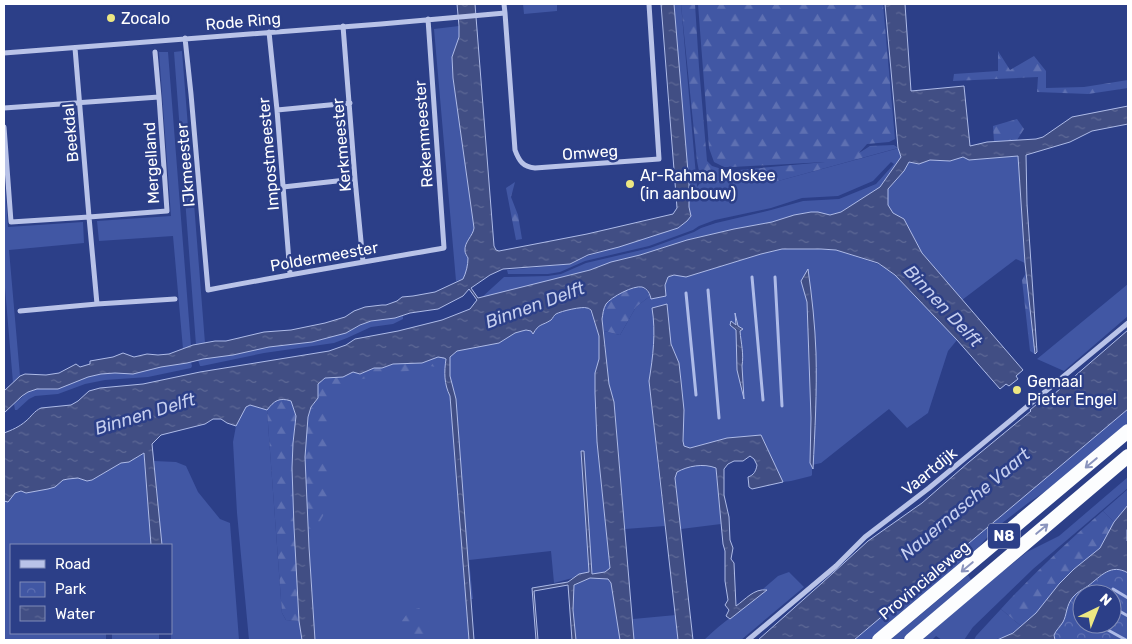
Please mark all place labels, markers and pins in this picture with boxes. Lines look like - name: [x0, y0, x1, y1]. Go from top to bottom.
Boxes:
- place label: Zocalo: [121, 9, 170, 28]
- marker: Zocalo: [105, 12, 117, 24]
- place label: Ar-Rahma Moskee (in aanbouw): [640, 166, 776, 203]
- marker: Ar-Rahma Moskee (in aanbouw): [624, 178, 636, 190]
- place label: Gemaal Pieter Engel: [1027, 372, 1117, 409]
- marker: Gemaal Pieter Engel: [1011, 384, 1023, 396]

